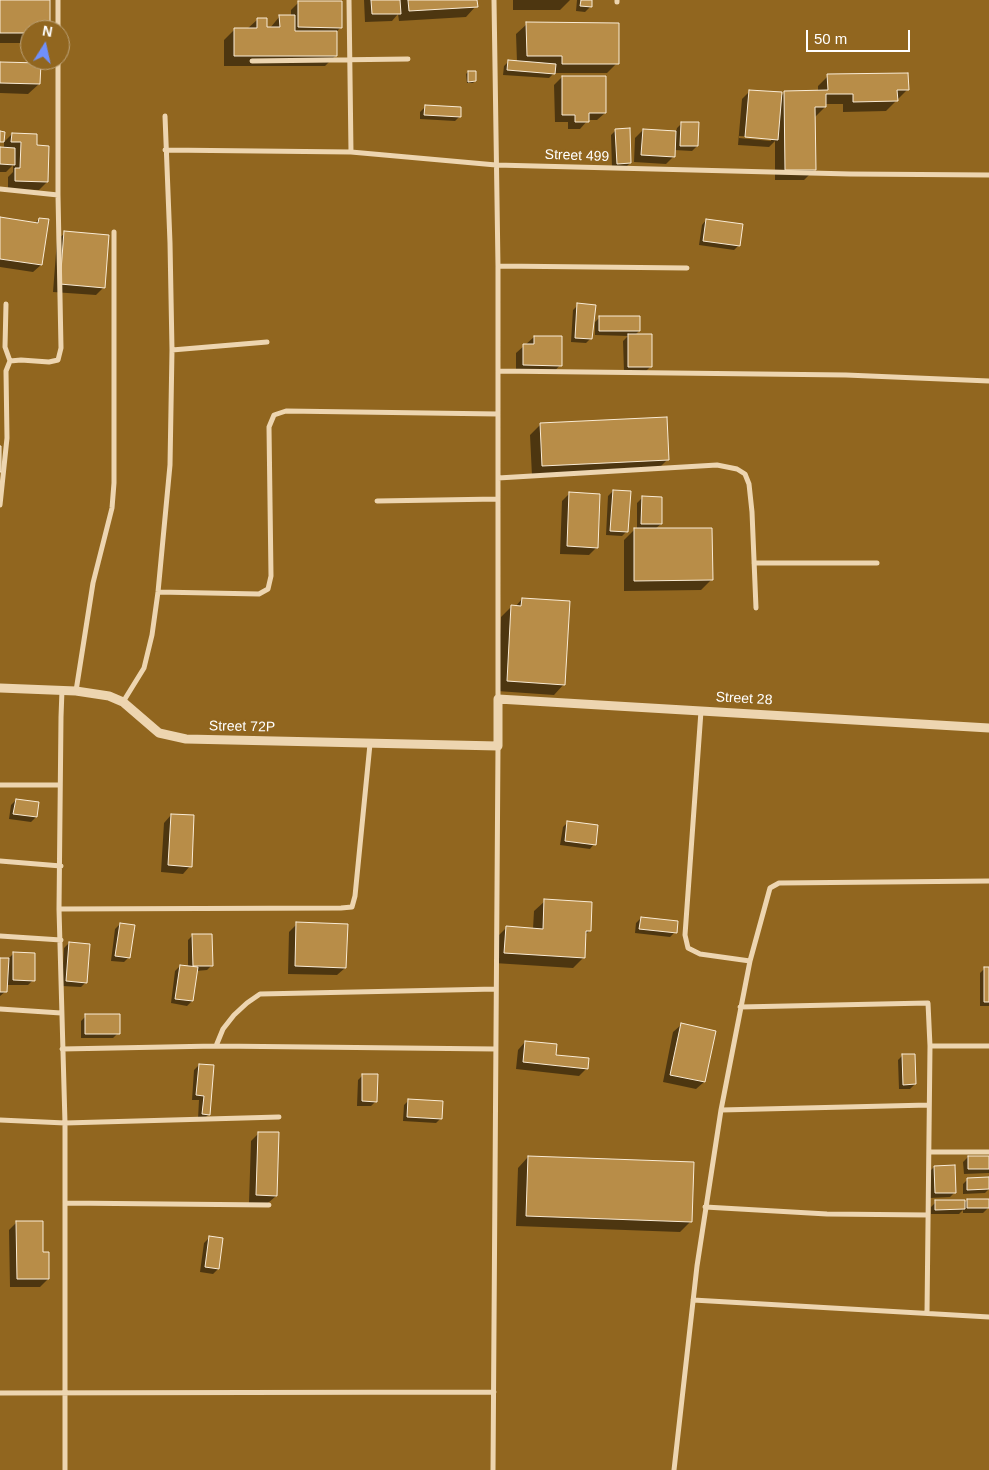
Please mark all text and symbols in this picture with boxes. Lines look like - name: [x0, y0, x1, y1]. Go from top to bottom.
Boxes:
- north arrow: [20, 20, 70, 70]
- scale bar: [809, 20, 913, 52]
- text: N: [41, 22, 54, 40]
- text: 50 m: [814, 30, 847, 47]
- street label: Street 499: [544, 146, 610, 166]
- street label: Street 28: [715, 689, 773, 709]
- street label: Street 72P: [209, 718, 275, 736]

